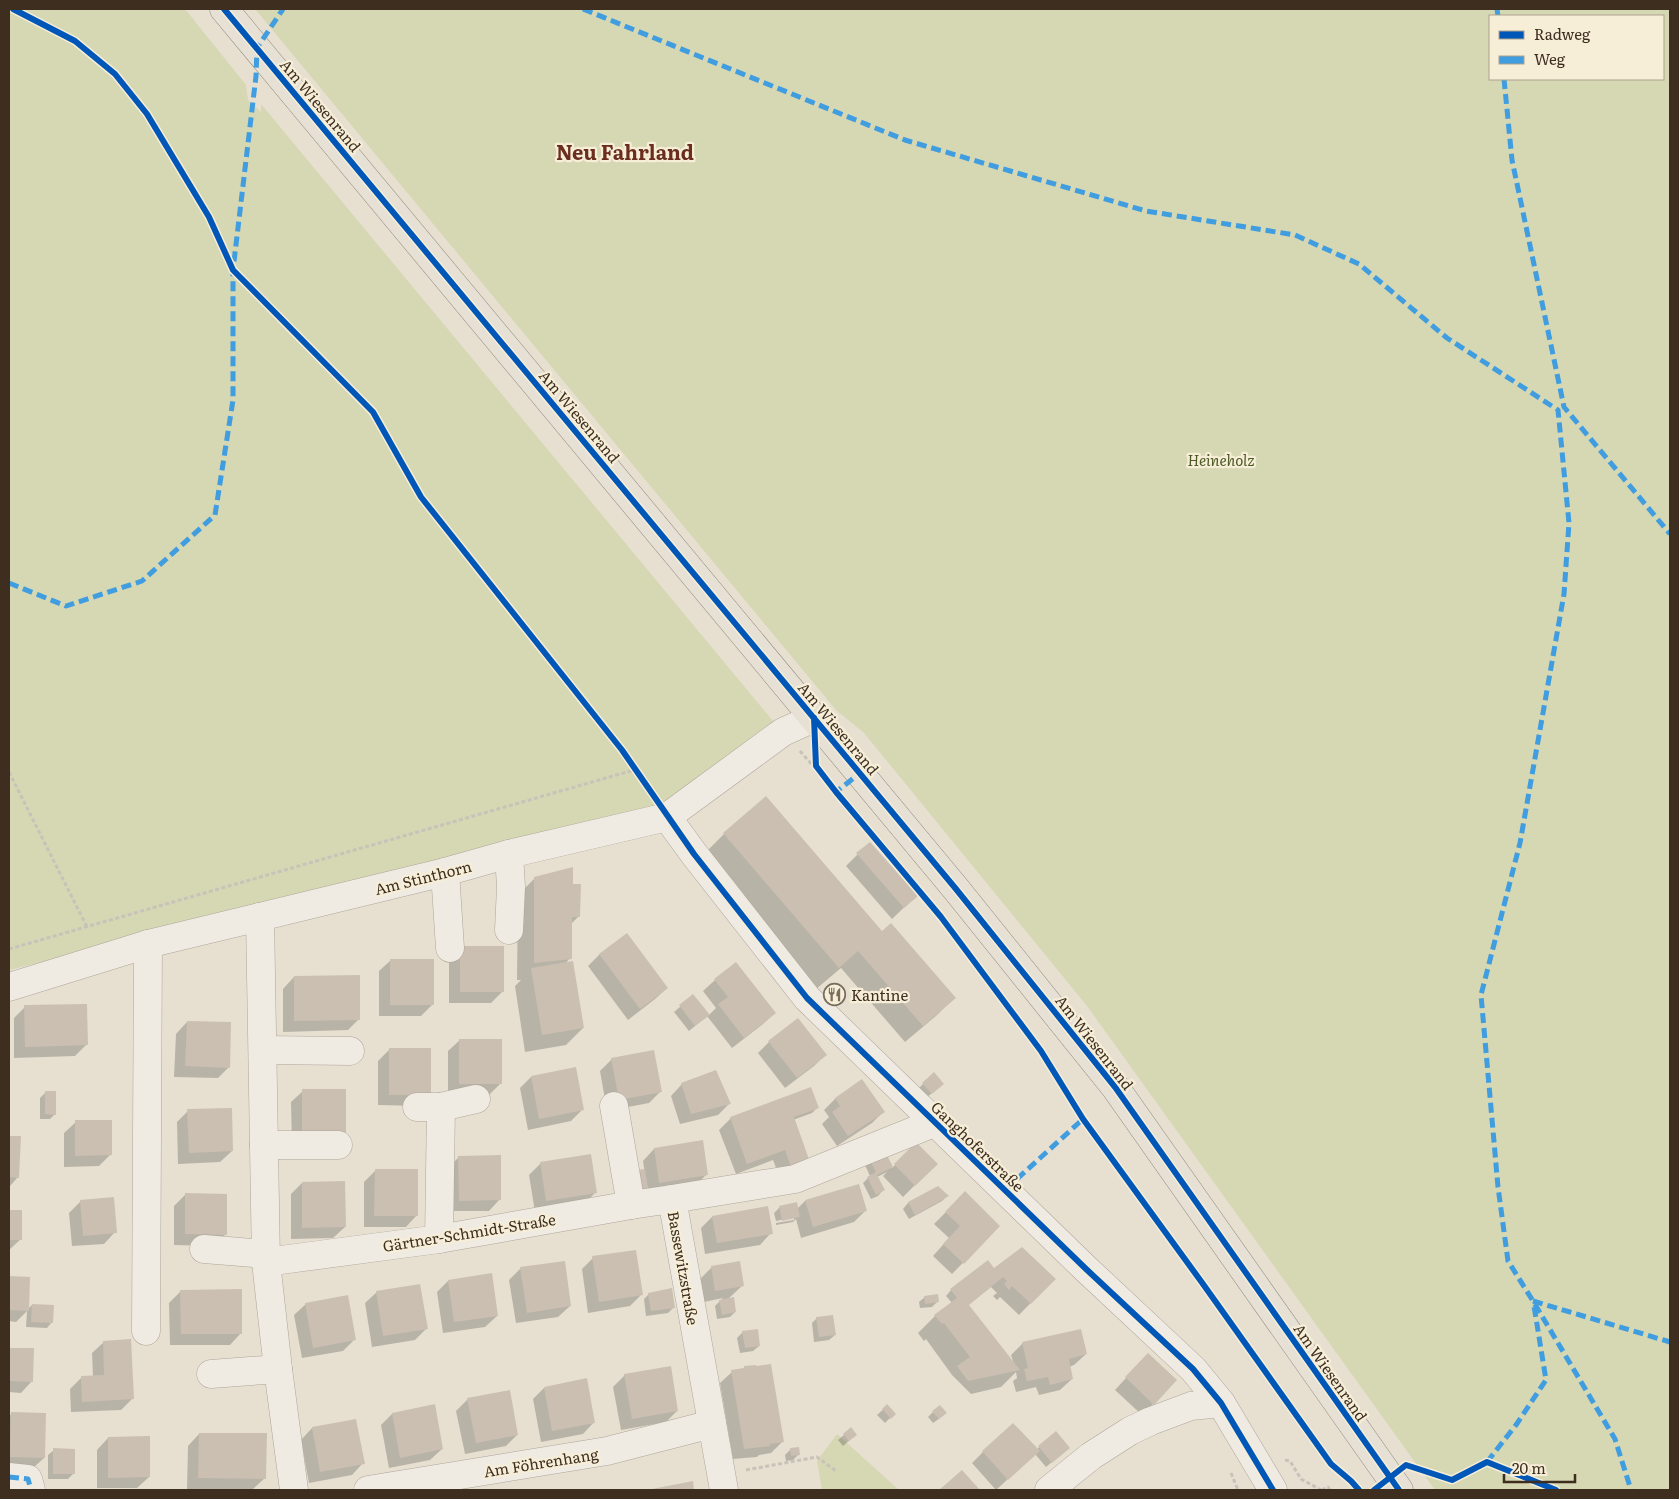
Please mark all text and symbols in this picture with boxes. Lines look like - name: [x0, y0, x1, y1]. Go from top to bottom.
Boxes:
- legend: [1489, 15, 1664, 80]
- text: Radweg: [1534, 22, 1591, 45]
- text: Weg: [1534, 47, 1566, 70]
- street label: Am Wiesenrand: [275, 54, 367, 156]
- district label: Neu Fahrland: [556, 136, 694, 166]
- street label: Am Wiesenrand: [534, 365, 626, 467]
- park label: Heineholz: [1188, 448, 1254, 471]
- street label: Am Wiesenrand: [793, 677, 885, 779]
- street label: Am Stinthorn: [372, 854, 474, 900]
- restaurant icon: Kantine: [823, 982, 847, 1006]
- place label: Kantine: [851, 983, 908, 1006]
- street label: Am Wiesenrand: [1050, 990, 1140, 1094]
- street label: Ganghoferstraße: [926, 1095, 1030, 1197]
- street label: Gärtner-Schmidt-Straße: [381, 1207, 557, 1257]
- street label: Bassewitzstraße: [663, 1209, 705, 1327]
- street label: Am Wiesenrand: [1289, 1318, 1373, 1426]
- street label: Am Föhrenhang: [482, 1441, 601, 1482]
- scale bar: [1504, 1452, 1575, 1484]
- text: 20 m: [1512, 1456, 1546, 1479]

